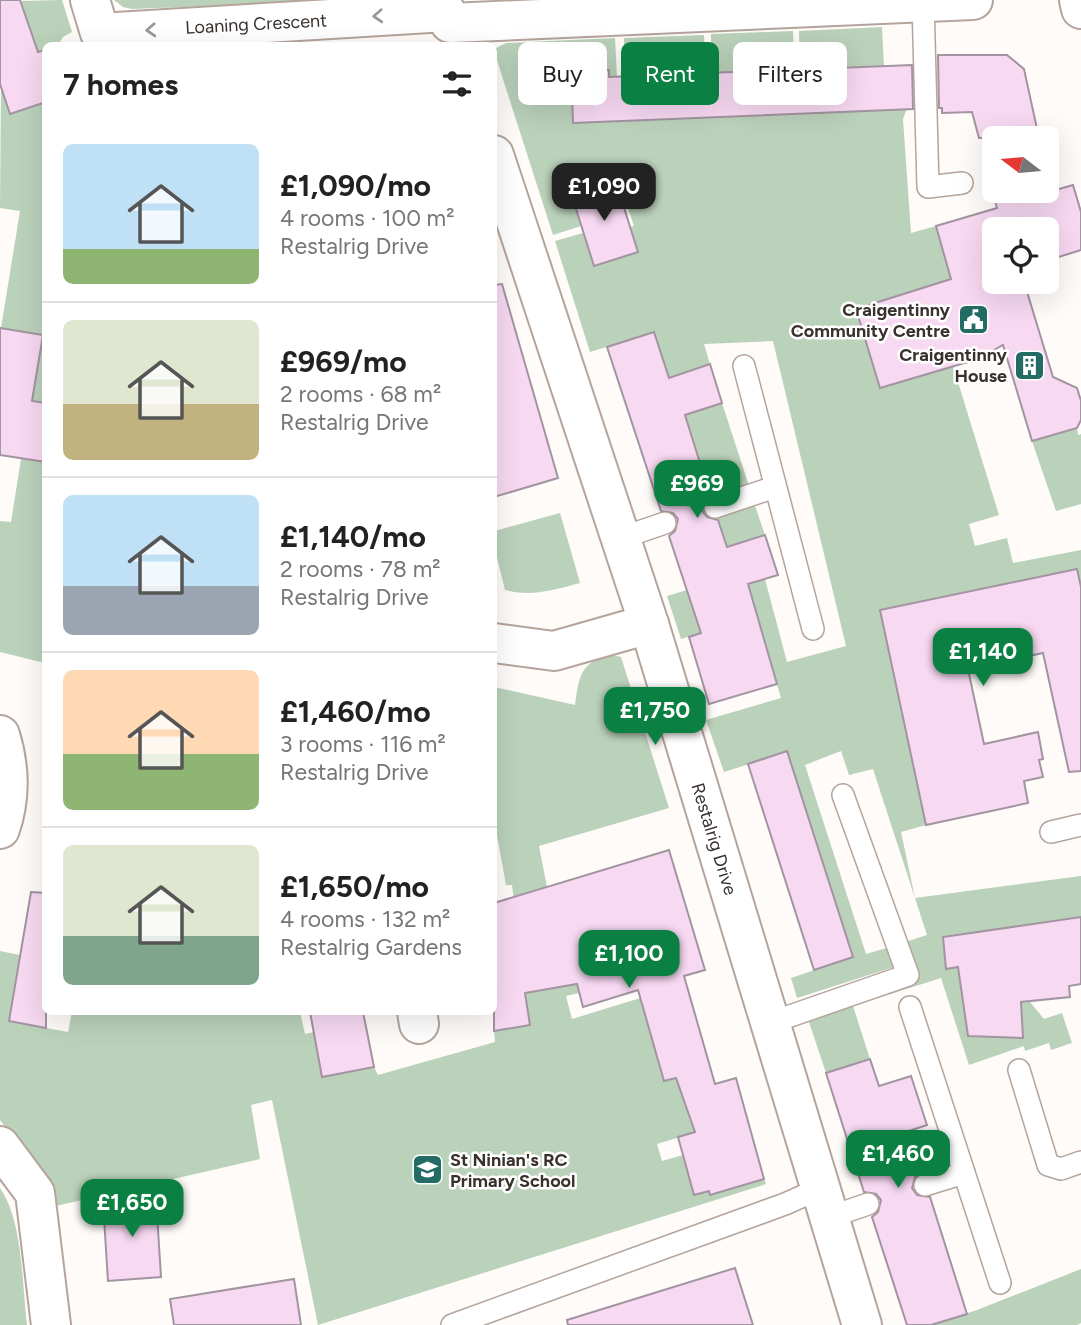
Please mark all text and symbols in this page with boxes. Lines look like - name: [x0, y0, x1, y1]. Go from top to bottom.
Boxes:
- street label: Loaning Crescent: [185, 9, 328, 39]
- one-way arrow: [372, 9, 383, 24]
- one-way arrow: [145, 22, 156, 37]
- chip: Buy: [518, 42, 607, 105]
- chip: Rent: [621, 42, 719, 105]
- chip: Filters: [733, 42, 847, 105]
- icon: filters: [438, 65, 476, 103]
- text: 7 homes: [63, 66, 178, 103]
- north arrow: [982, 126, 1059, 203]
- map controls: [982, 126, 1059, 294]
- pin: £1,090: [547, 164, 661, 223]
- text: £1,090/mo: [280, 167, 431, 204]
- icon: home: [119, 172, 203, 256]
- text: £1,090: [568, 172, 640, 200]
- text: 4 rooms · 100 m²: [280, 204, 454, 232]
- button: locate: [982, 217, 1059, 294]
- text: Restalrig Drive: [280, 232, 429, 260]
- place label: Craigentinny Community Centre: [791, 299, 951, 342]
- public building icon: Craigentinny Community Centre: [956, 303, 990, 337]
- text: £969/mo: [280, 343, 407, 380]
- place label: Craigentinny House: [899, 344, 1008, 387]
- icon: home: [119, 348, 203, 432]
- building icon: Craigentinny House: [1013, 348, 1047, 382]
- text: 2 rooms · 68 m²: [280, 380, 441, 408]
- text: Restalrig Drive: [280, 408, 429, 436]
- pin: £969: [656, 461, 738, 520]
- text: £969: [670, 469, 724, 497]
- text: £1,140/mo: [280, 518, 426, 555]
- icon: home: [119, 523, 203, 607]
- text: 2 rooms · 78 m²: [280, 555, 441, 583]
- text: Restalrig Drive: [280, 583, 429, 611]
- pin: £1,140: [926, 628, 1040, 688]
- text: £1,140: [949, 637, 1017, 665]
- pin: £1,750: [598, 688, 712, 747]
- text: £1,460/mo: [280, 693, 431, 730]
- text: £1,750: [620, 696, 690, 724]
- icon: home: [119, 698, 203, 782]
- text: 3 rooms · 116 m²: [280, 730, 446, 758]
- text: Restalrig Drive: [280, 758, 429, 786]
- street label: Restalrig Drive: [686, 780, 742, 898]
- text: £1,650/mo: [280, 868, 429, 905]
- icon: home: [119, 873, 203, 957]
- text: 4 rooms · 132 m²: [280, 905, 450, 933]
- pin: £1,100: [572, 930, 686, 990]
- text: Restalrig Gardens: [280, 933, 462, 961]
- text: £1,100: [595, 939, 663, 967]
- pin: £1,460: [841, 1130, 955, 1190]
- text: £1,460: [862, 1139, 934, 1167]
- place label: St Ninian's RC Primary School: [450, 1149, 575, 1192]
- school or university icon: St Ninian's RC Primary School: [410, 1153, 444, 1187]
- pin: £1,650: [75, 1180, 189, 1239]
- text: £1,650: [97, 1188, 167, 1216]

